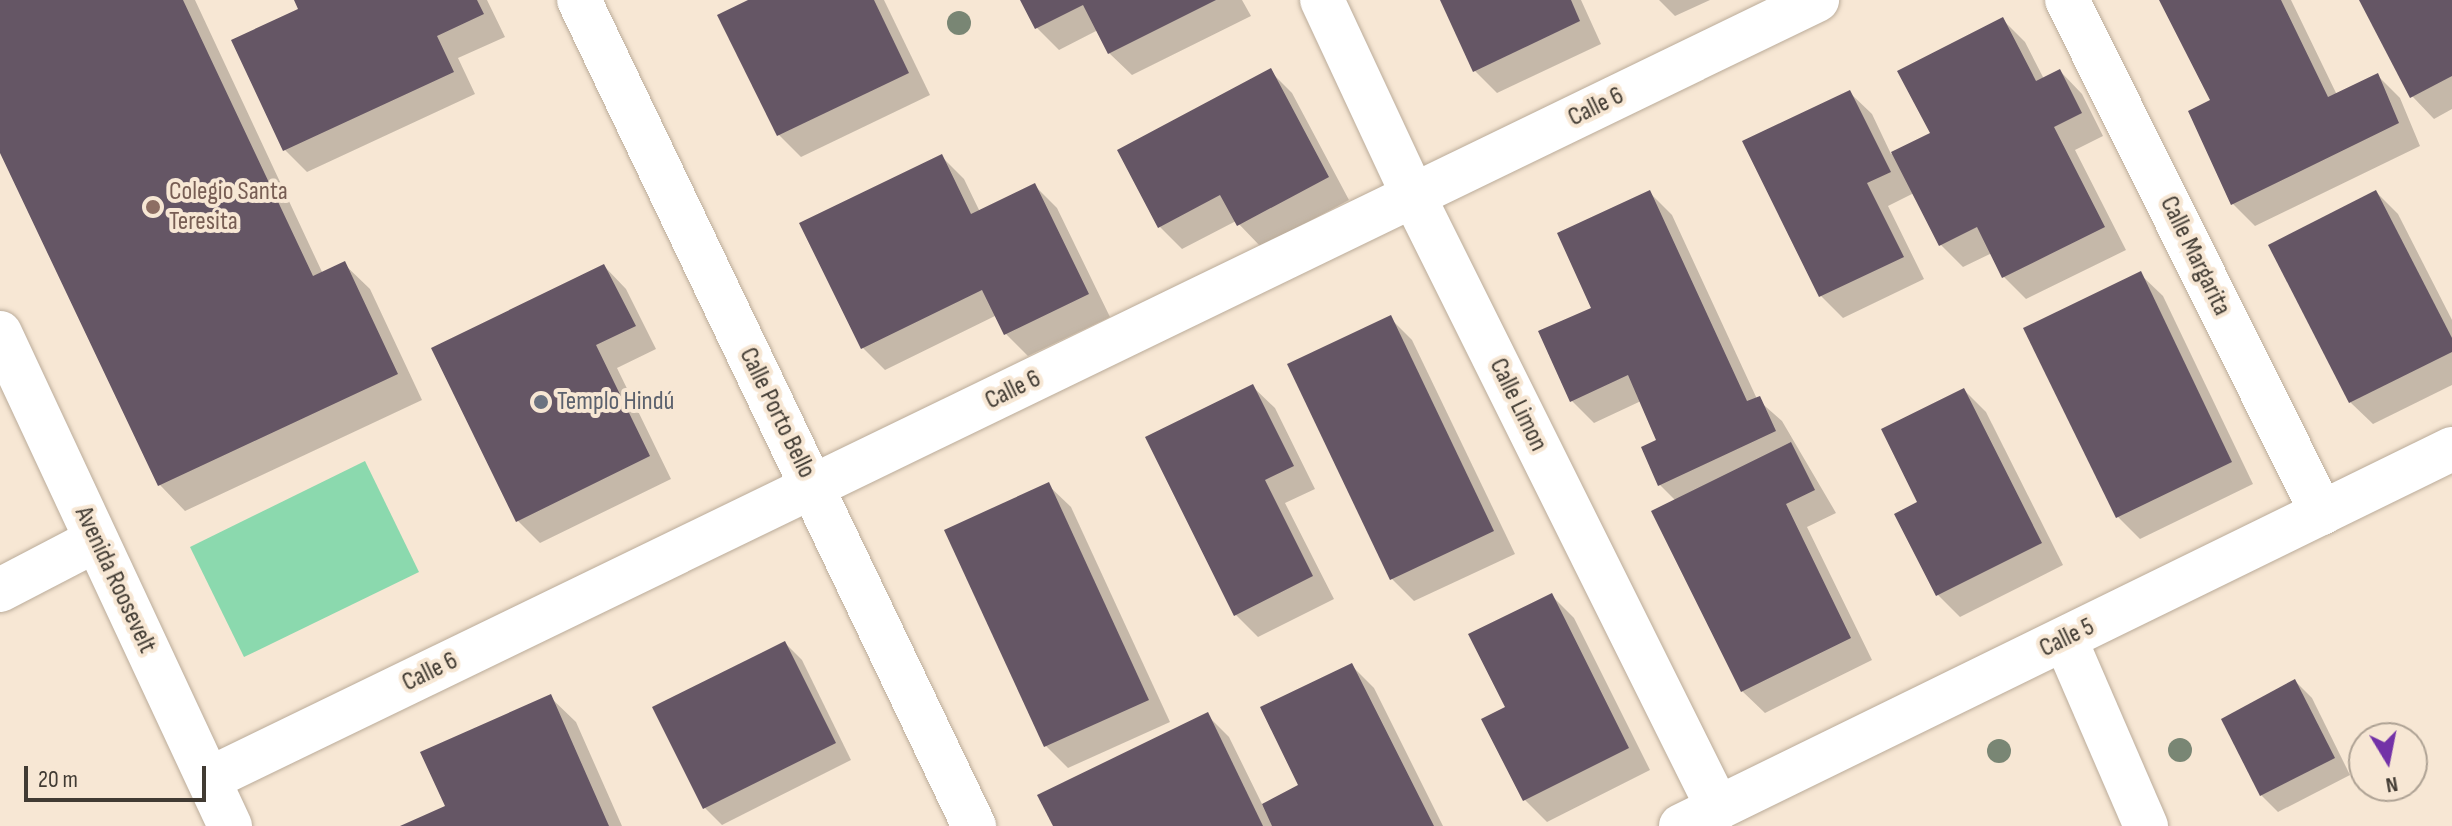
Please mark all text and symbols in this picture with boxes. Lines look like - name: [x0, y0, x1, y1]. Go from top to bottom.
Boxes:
- street label: Calle 6: [1563, 80, 1629, 134]
- place label: Colegio Santa Teresita: [169, 176, 288, 238]
- street label: Calle Margarita: [2153, 191, 2237, 321]
- marker: Colegio Santa Teresita: [144, 198, 162, 216]
- street label: Calle Porto Bello: [732, 343, 822, 483]
- street label: Calle Limon: [1482, 353, 1554, 457]
- street label: Calle 6: [980, 363, 1046, 417]
- place label: Templo Hindú: [557, 386, 674, 418]
- marker: Templo Hindú: [532, 393, 550, 411]
- street label: Avenida Roosevelt: [67, 502, 163, 658]
- street label: Calle 5: [2035, 612, 2099, 664]
- street label: Calle 6: [397, 645, 463, 699]
- north arrow: [2348, 722, 2428, 802]
- scale bar: [28, 750, 210, 800]
- text: 20 m: [38, 765, 78, 794]
- text: N: [2384, 770, 2400, 798]

